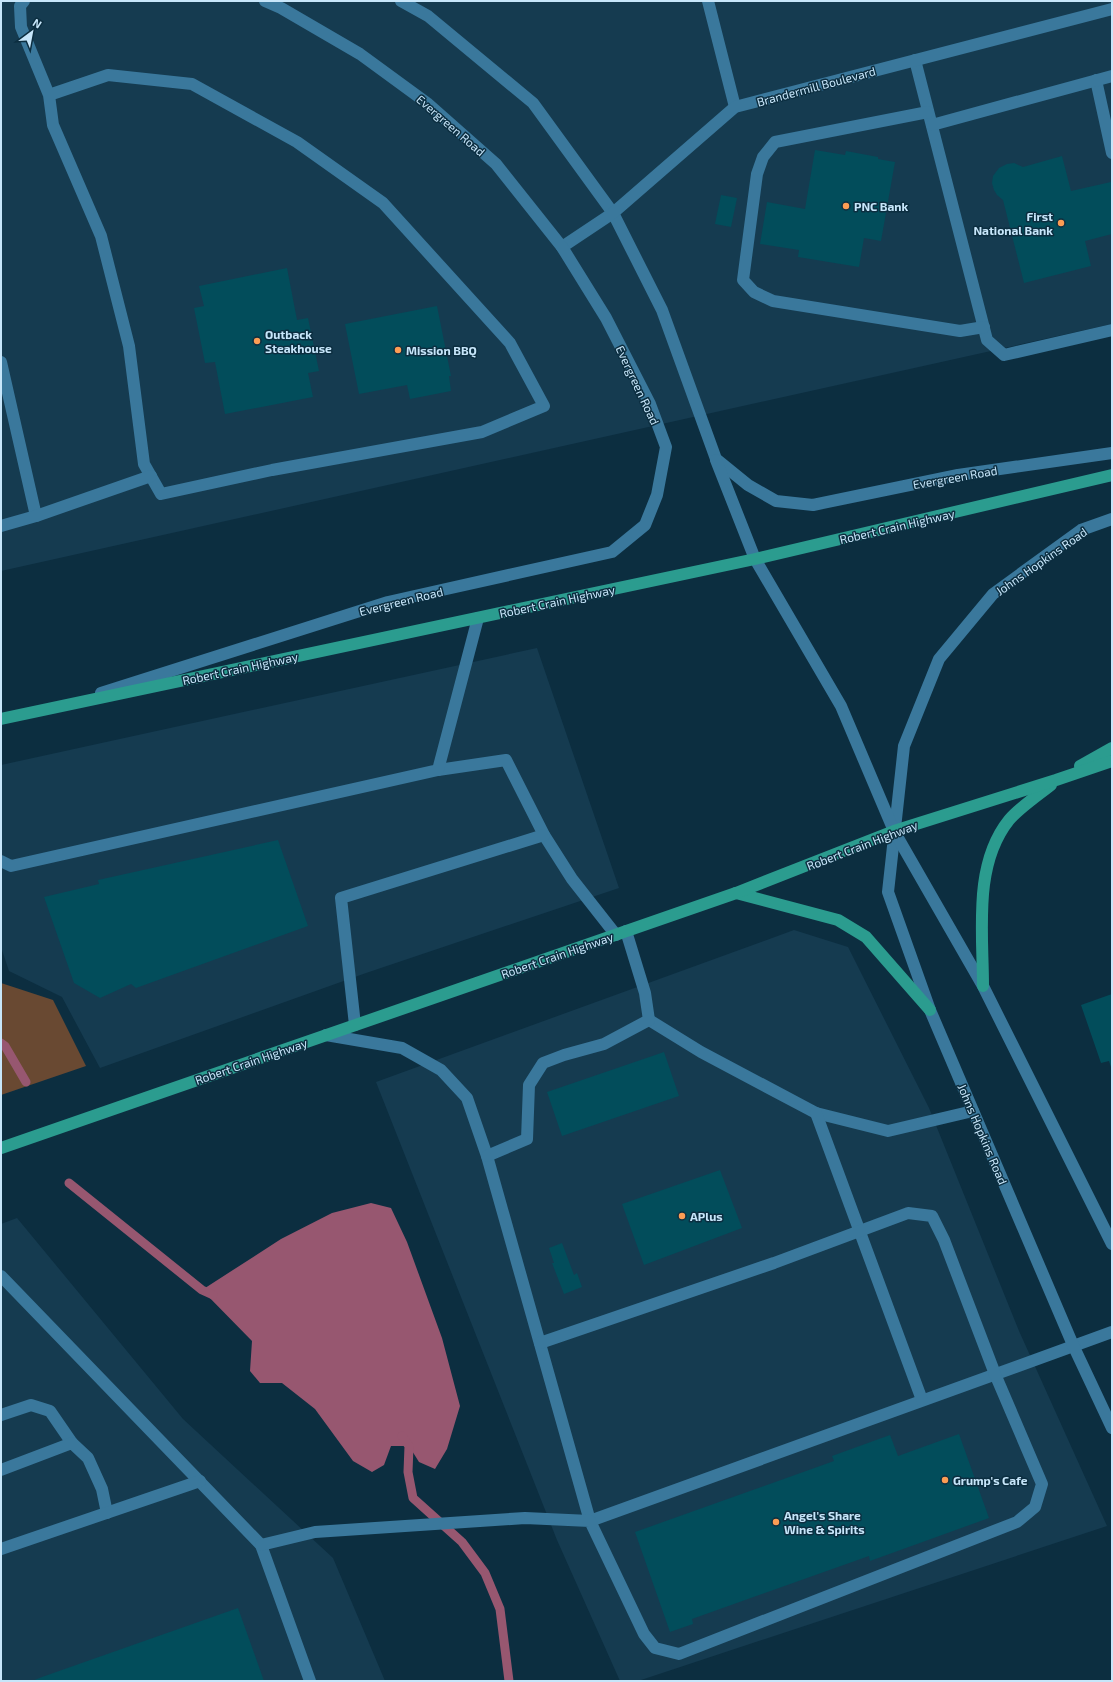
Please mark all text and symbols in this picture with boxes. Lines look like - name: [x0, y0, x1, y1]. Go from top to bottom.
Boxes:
- north arrow: [12, 12, 52, 52]
- text: N: [31, 15, 44, 31]
- street label: Brandermill Boulevard: [755, 63, 877, 109]
- street label: Evergreen Road: [414, 92, 488, 158]
- place label: PNC Bank: [854, 199, 908, 213]
- marker: PNC Bank: [841, 201, 851, 211]
- place label: First National Bank: [973, 209, 1053, 237]
- marker: First National Bank: [1056, 218, 1066, 228]
- place label: Outback Steakhouse: [265, 327, 332, 355]
- marker: Outback Steakhouse: [252, 336, 262, 346]
- place label: Mission BBQ: [406, 343, 477, 358]
- street label: Evergreen Road: [614, 343, 662, 427]
- marker: Mission BBQ: [393, 345, 403, 355]
- street label: Evergreen Road: [912, 463, 998, 491]
- street label: Robert Crain Highway: [838, 506, 957, 546]
- street label: Johns Hopkins Road: [993, 524, 1089, 598]
- street label: Robert Crain Highway: [498, 582, 617, 620]
- street label: Evergreen Road: [358, 584, 444, 618]
- street label: Robert Crain Highway: [181, 649, 300, 687]
- street label: Robert Crain Highway: [804, 817, 920, 873]
- street label: Robert Crain Highway: [499, 929, 616, 981]
- street label: Robert Crain Highway: [193, 1035, 310, 1087]
- street label: Johns Hopkins Road: [955, 1082, 1011, 1186]
- place label: APlus: [690, 1209, 723, 1223]
- marker: APlus: [677, 1211, 687, 1221]
- place label: Grump's Cafe: [953, 1473, 1028, 1487]
- marker: Grump's Cafe: [940, 1475, 950, 1485]
- place label: Angel's Share Wine & Spirits: [784, 1508, 865, 1536]
- marker: Angel's Share Wine & Spirits: [771, 1517, 781, 1527]

